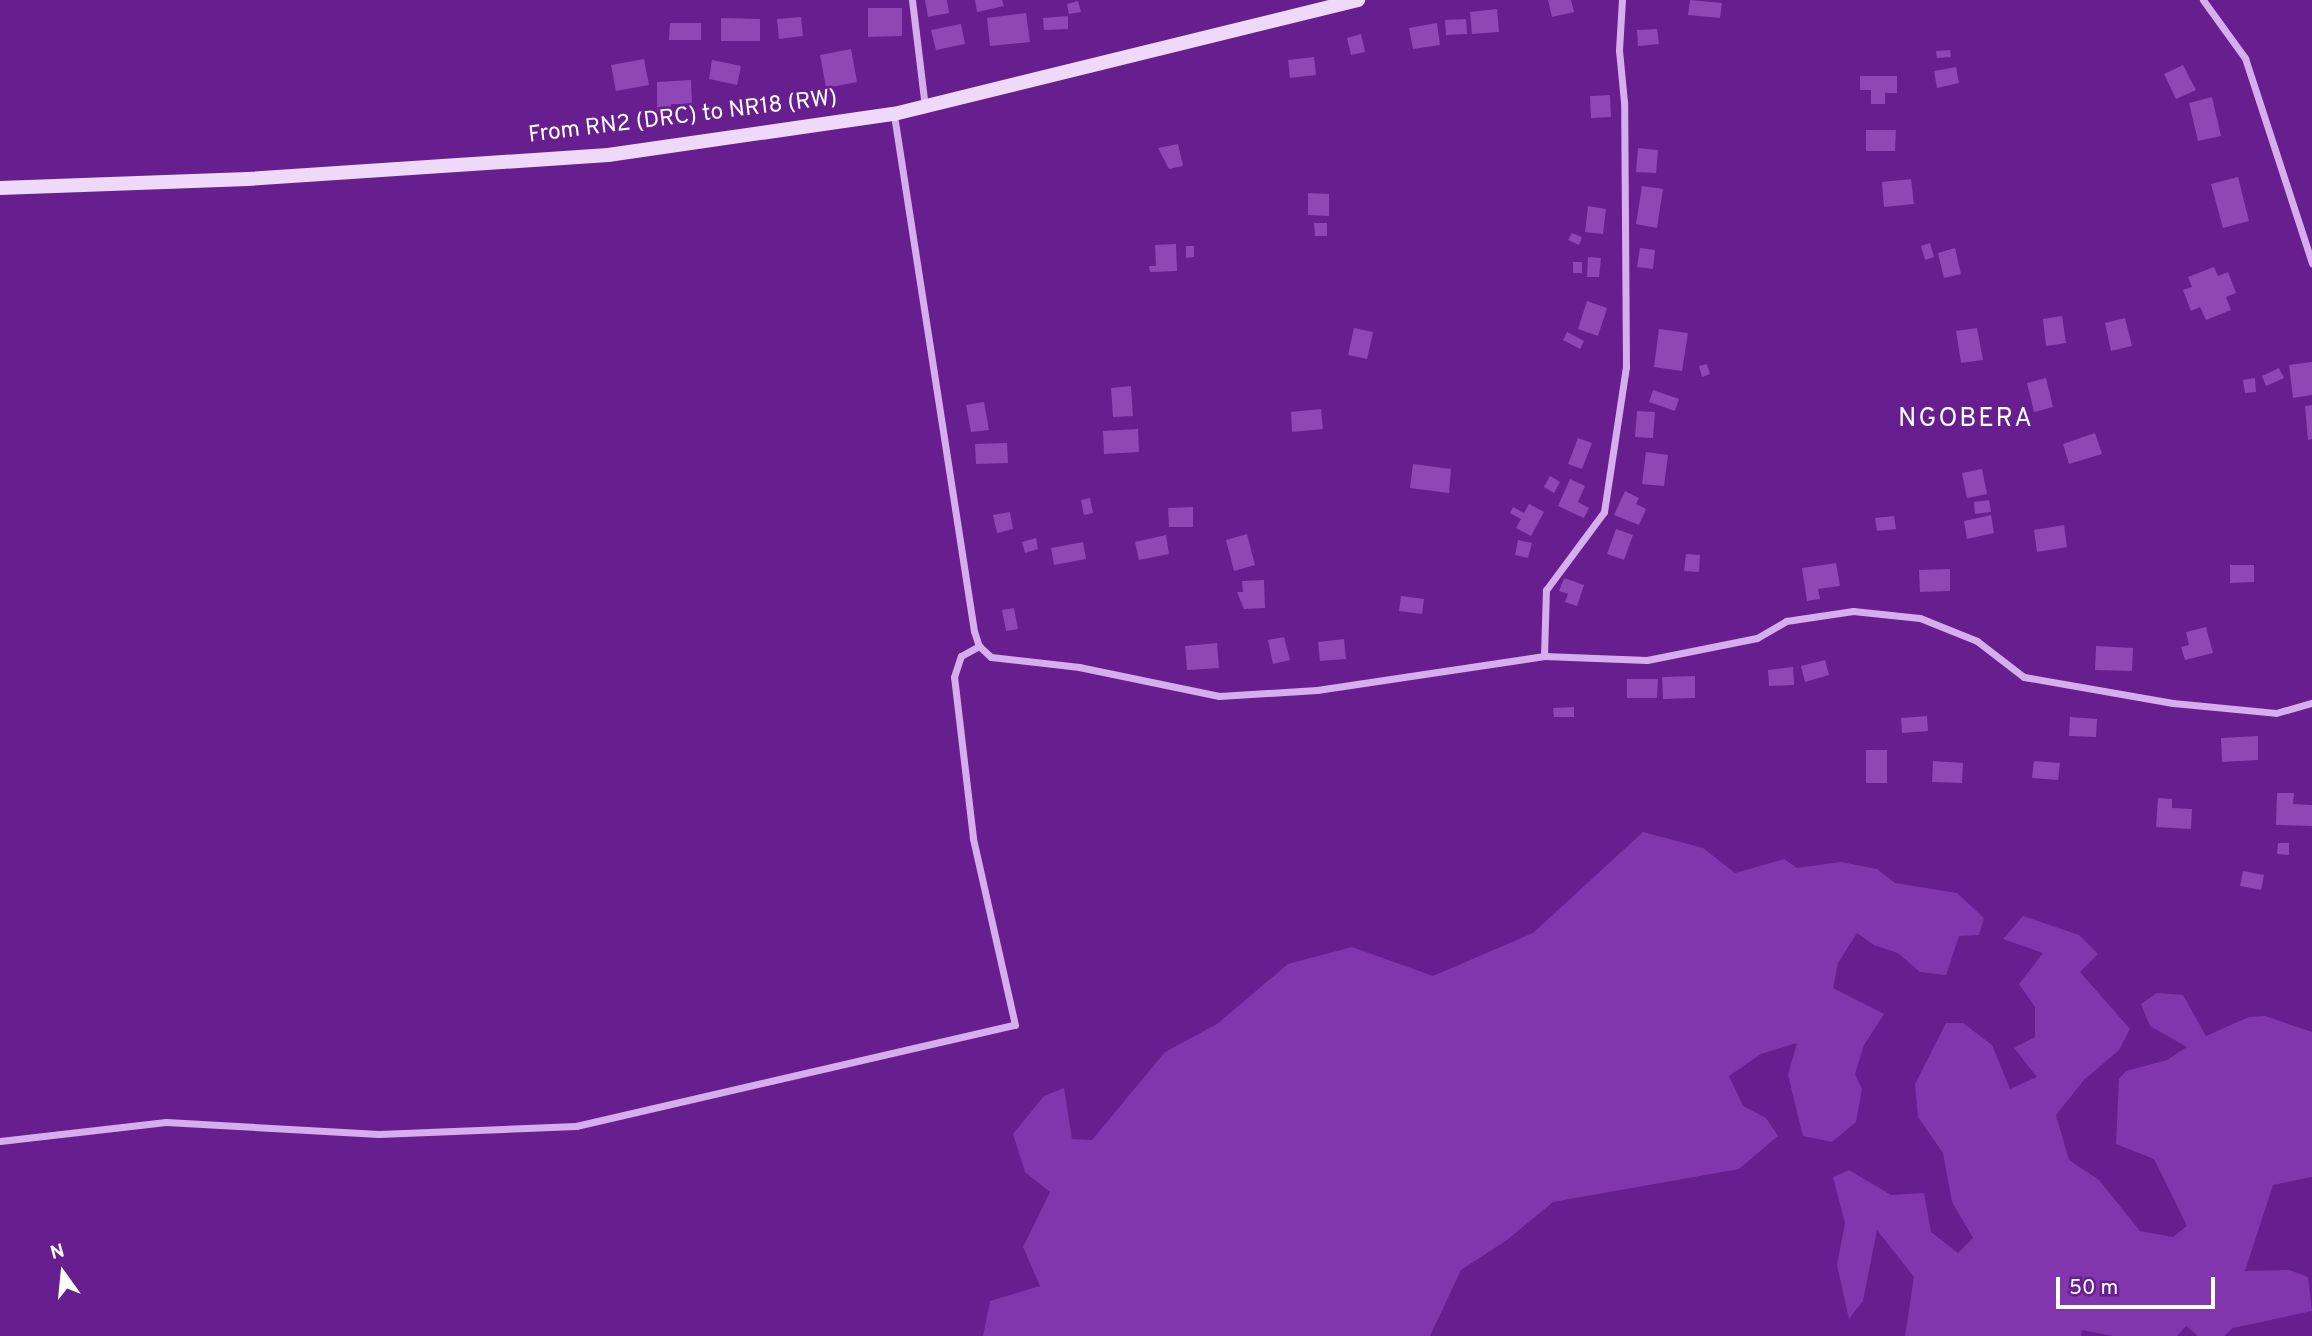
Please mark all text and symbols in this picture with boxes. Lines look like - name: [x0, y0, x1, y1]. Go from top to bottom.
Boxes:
- street label: From RN2 (DRC) to NR18 (RW): [527, 85, 839, 151]
- district label: NGOBERA: [1899, 404, 2033, 436]
- north arrow: [28, 1238, 98, 1308]
- text: N: [48, 1239, 67, 1266]
- scale bar: [2060, 1262, 2219, 1306]
- text: 50 m: [2069, 1275, 2118, 1302]

